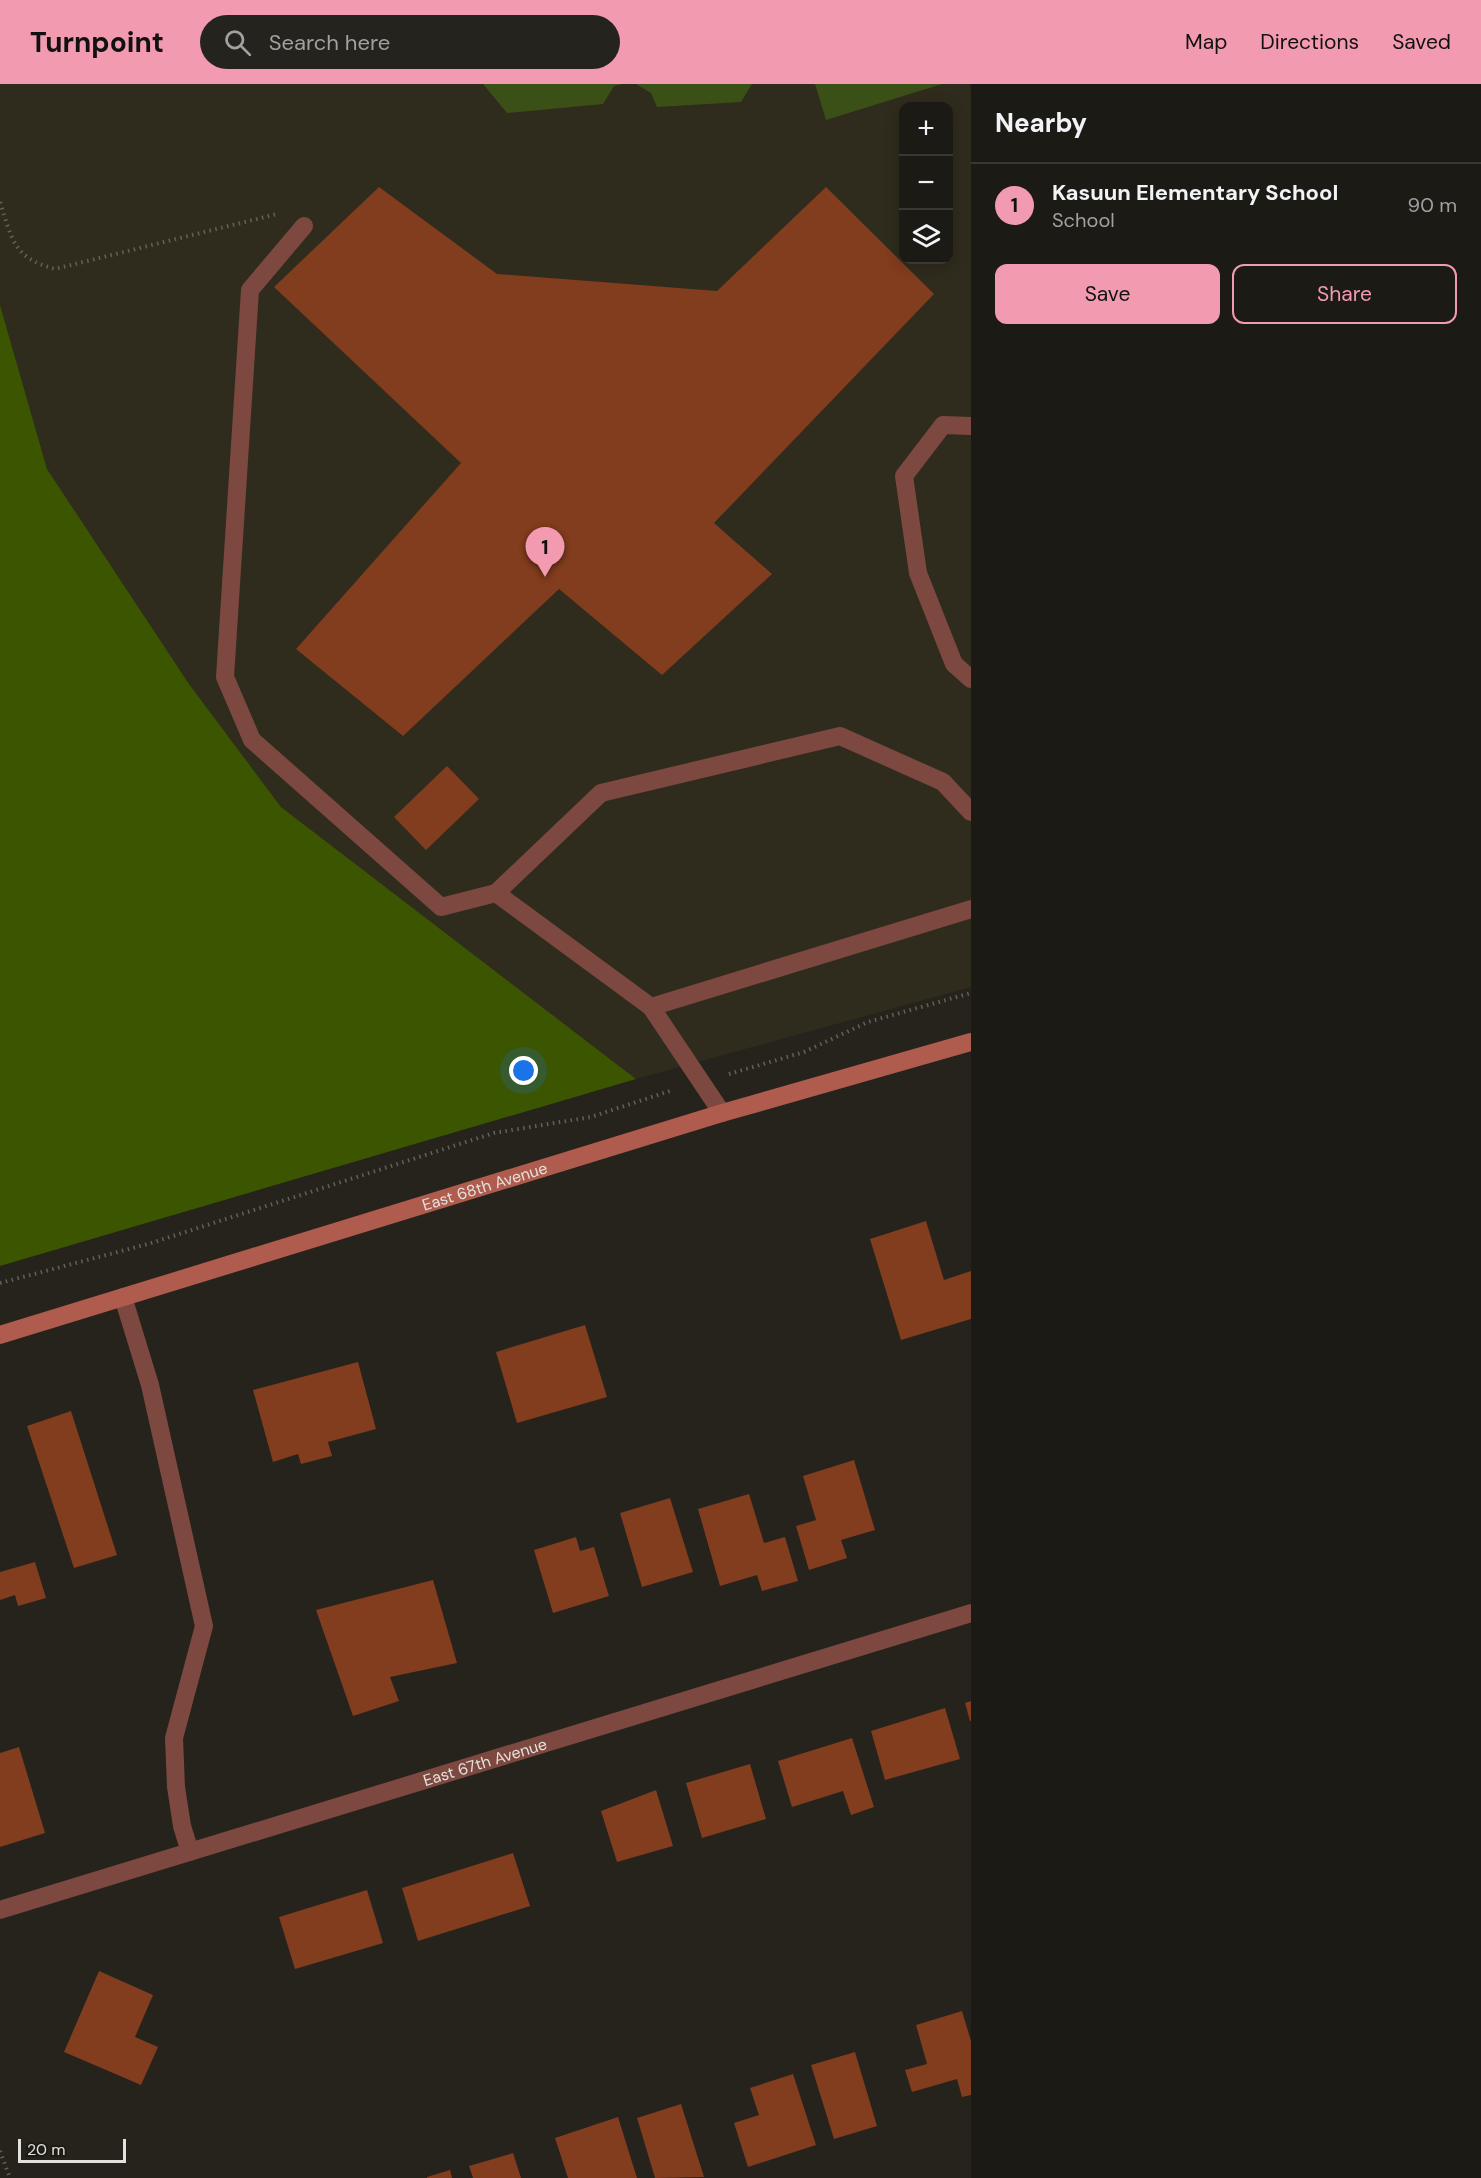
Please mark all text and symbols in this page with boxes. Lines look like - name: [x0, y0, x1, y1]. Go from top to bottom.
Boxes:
- search box: [200, 15, 620, 69]
- text: Turnpoint: [30, 24, 164, 61]
- icon: search: [221, 26, 254, 59]
- text: Search here: [269, 28, 390, 57]
- text: Map: [1185, 28, 1227, 56]
- text: Directions: [1260, 28, 1359, 56]
- text: Saved: [1392, 28, 1451, 56]
- map controls: [899, 102, 953, 264]
- button: +: [899, 102, 953, 156]
- text: Nearby: [995, 106, 1087, 140]
- button: −: [899, 156, 953, 210]
- text: Kasuun Elementary School: [1052, 178, 1338, 207]
- text: 1: [1011, 192, 1018, 218]
- text: 90 m: [1408, 192, 1457, 218]
- text: School: [1052, 207, 1115, 233]
- button: layers: [899, 210, 953, 264]
- button: Save: [995, 264, 1220, 324]
- button: Share: [1232, 264, 1457, 324]
- pin: 1: [526, 528, 564, 577]
- your location: [509, 1056, 538, 1085]
- street label: East 68th Avenue: [419, 1157, 550, 1215]
- street label: East 67th Avenue: [420, 1733, 549, 1791]
- scale bar: [18, 2136, 126, 2164]
- text: 20 m: [27, 2139, 66, 2160]

